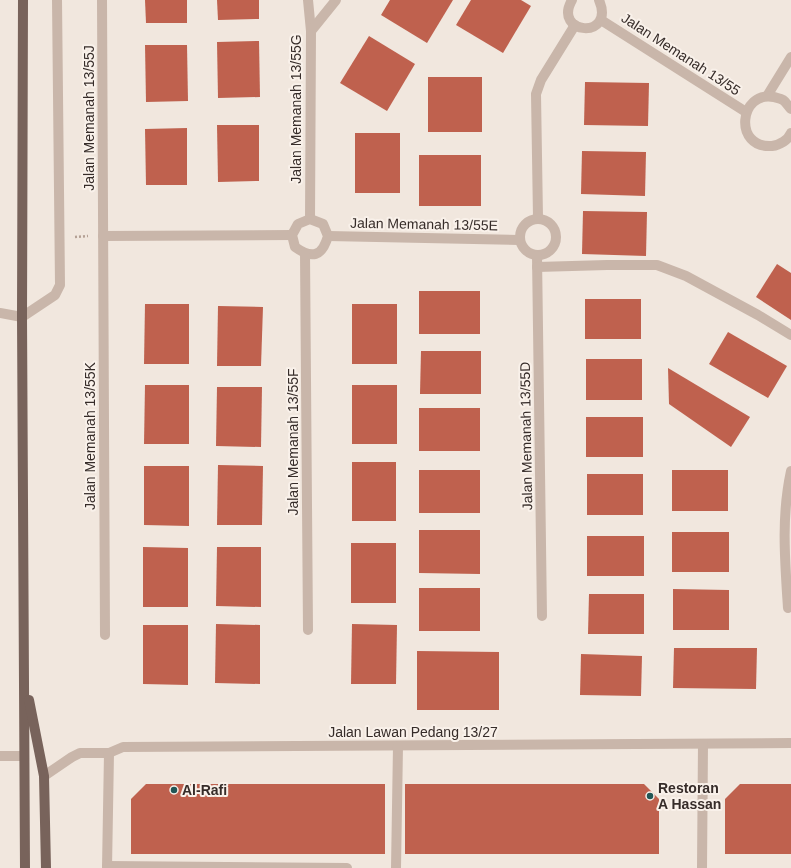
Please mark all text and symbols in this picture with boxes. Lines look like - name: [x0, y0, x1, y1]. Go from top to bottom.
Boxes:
- street label: Jalan Memanah 13/55: [619, 10, 744, 99]
- street label: Jalan Memanah 13/55G: [288, 34, 304, 184]
- street label: Jalan Memanah 13/55J: [81, 45, 97, 191]
- street label: Jalan Memanah 13/55E: [350, 215, 498, 233]
- street label: Jalan Memanah 13/55K: [82, 361, 98, 510]
- street label: Jalan Memanah 13/55D: [517, 362, 535, 510]
- street label: Jalan Memanah 13/55F: [285, 368, 301, 516]
- street label: Jalan Lawan Pedang 13/27: [328, 724, 498, 740]
- place label: Restoran A Hassan: [658, 780, 721, 812]
- place label: Al-Rafi: [182, 782, 227, 798]
- marker: Al-Rafi: [169, 785, 179, 795]
- marker: Restoran A Hassan: [645, 791, 655, 801]

